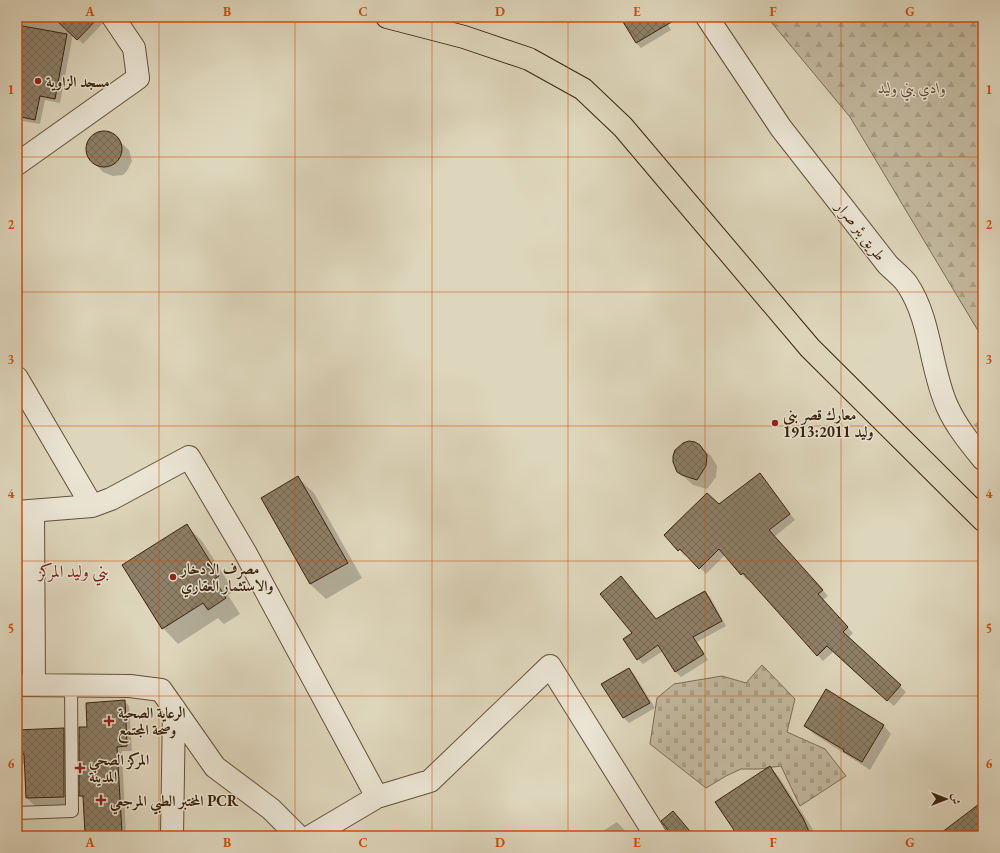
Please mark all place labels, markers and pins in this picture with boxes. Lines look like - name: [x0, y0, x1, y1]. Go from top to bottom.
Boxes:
- place label: مسجد الزاوية: [46, 72, 110, 91]
- marker: مسجد الزاوية: [33, 76, 43, 86]
- place label: معارك قصر بني وليد 1913:2011: [783, 405, 874, 441]
- marker: معارك قصر بني وليد 1913:2011: [770, 418, 780, 428]
- place label: مصرف الادخار والاستثمار العقاري: [179, 559, 274, 598]
- marker: مصرف الادخار والاستثمار العقاري: [168, 572, 178, 582]
- place label: الرعاية الصحية وصحة المجتمع: [118, 703, 185, 744]
- marker: الرعاية الصحية وصحة المجتمع: [103, 715, 115, 727]
- place label: المركز الصحي المدينة: [89, 750, 149, 787]
- marker: المركز الصحي المدينة: [74, 762, 86, 774]
- place label: المختبر الطبي المرجعي PCR: [110, 791, 239, 815]
- marker: المختبر الطبي المرجعي PCR: [95, 794, 107, 806]

